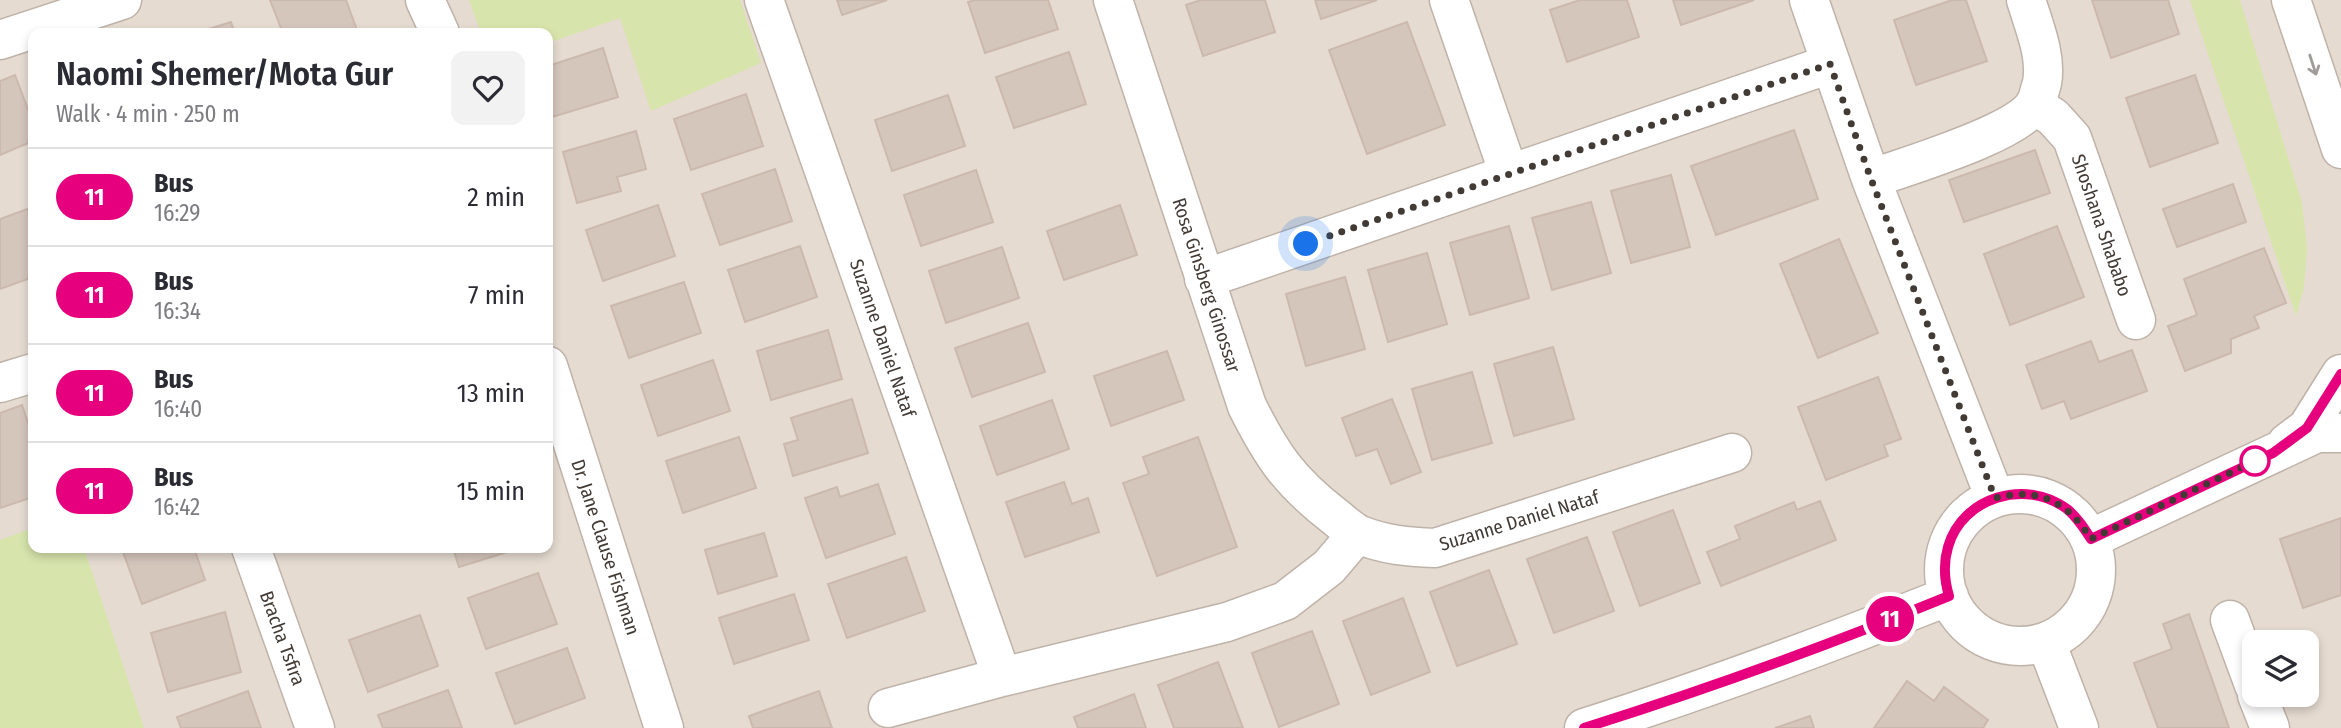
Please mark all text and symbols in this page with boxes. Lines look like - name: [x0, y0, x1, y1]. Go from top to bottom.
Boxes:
- button: heart: [451, 51, 525, 125]
- one-way arrow: [2308, 53, 2320, 75]
- text: Naomi Shemer/Mota Gur: [56, 54, 393, 94]
- text: Walk · 4 min · 250 m: [56, 100, 240, 128]
- street label: Shoshana Shababo: [2066, 151, 2137, 299]
- text: Bus: [154, 168, 193, 199]
- text: 2 min: [467, 182, 525, 213]
- text: 11: [85, 183, 104, 211]
- street label: Rosa Ginsberg Ginossar: [1167, 195, 1246, 376]
- text: 16:29: [154, 199, 200, 227]
- your location: [1288, 226, 1323, 261]
- street label: Suzanne Daniel Nataf: [845, 256, 921, 421]
- text: Bus: [154, 266, 193, 297]
- text: 7 min: [468, 280, 525, 311]
- text: 11: [85, 281, 104, 309]
- text: 16:34: [154, 297, 201, 325]
- text: Bus: [154, 364, 193, 395]
- text: 13 min: [457, 378, 525, 409]
- text: 11: [85, 379, 104, 407]
- text: 16:40: [154, 395, 202, 423]
- unlabelled marker: [2240, 446, 2270, 476]
- street label: Dr. Jane Clause Fishman: [566, 456, 645, 638]
- text: Bus: [154, 462, 193, 493]
- text: 15 min: [457, 476, 525, 507]
- text: 11: [85, 477, 104, 505]
- street label: Suzanne Daniel Nataf: [1437, 485, 1603, 556]
- text: 16:42: [154, 493, 200, 521]
- street label: Bracha Tsfira: [255, 588, 310, 689]
- line badge: 11: [1858, 596, 1922, 642]
- text: 11: [1880, 605, 1900, 633]
- map controls: [2242, 630, 2319, 707]
- button: layers: [2242, 630, 2319, 707]

